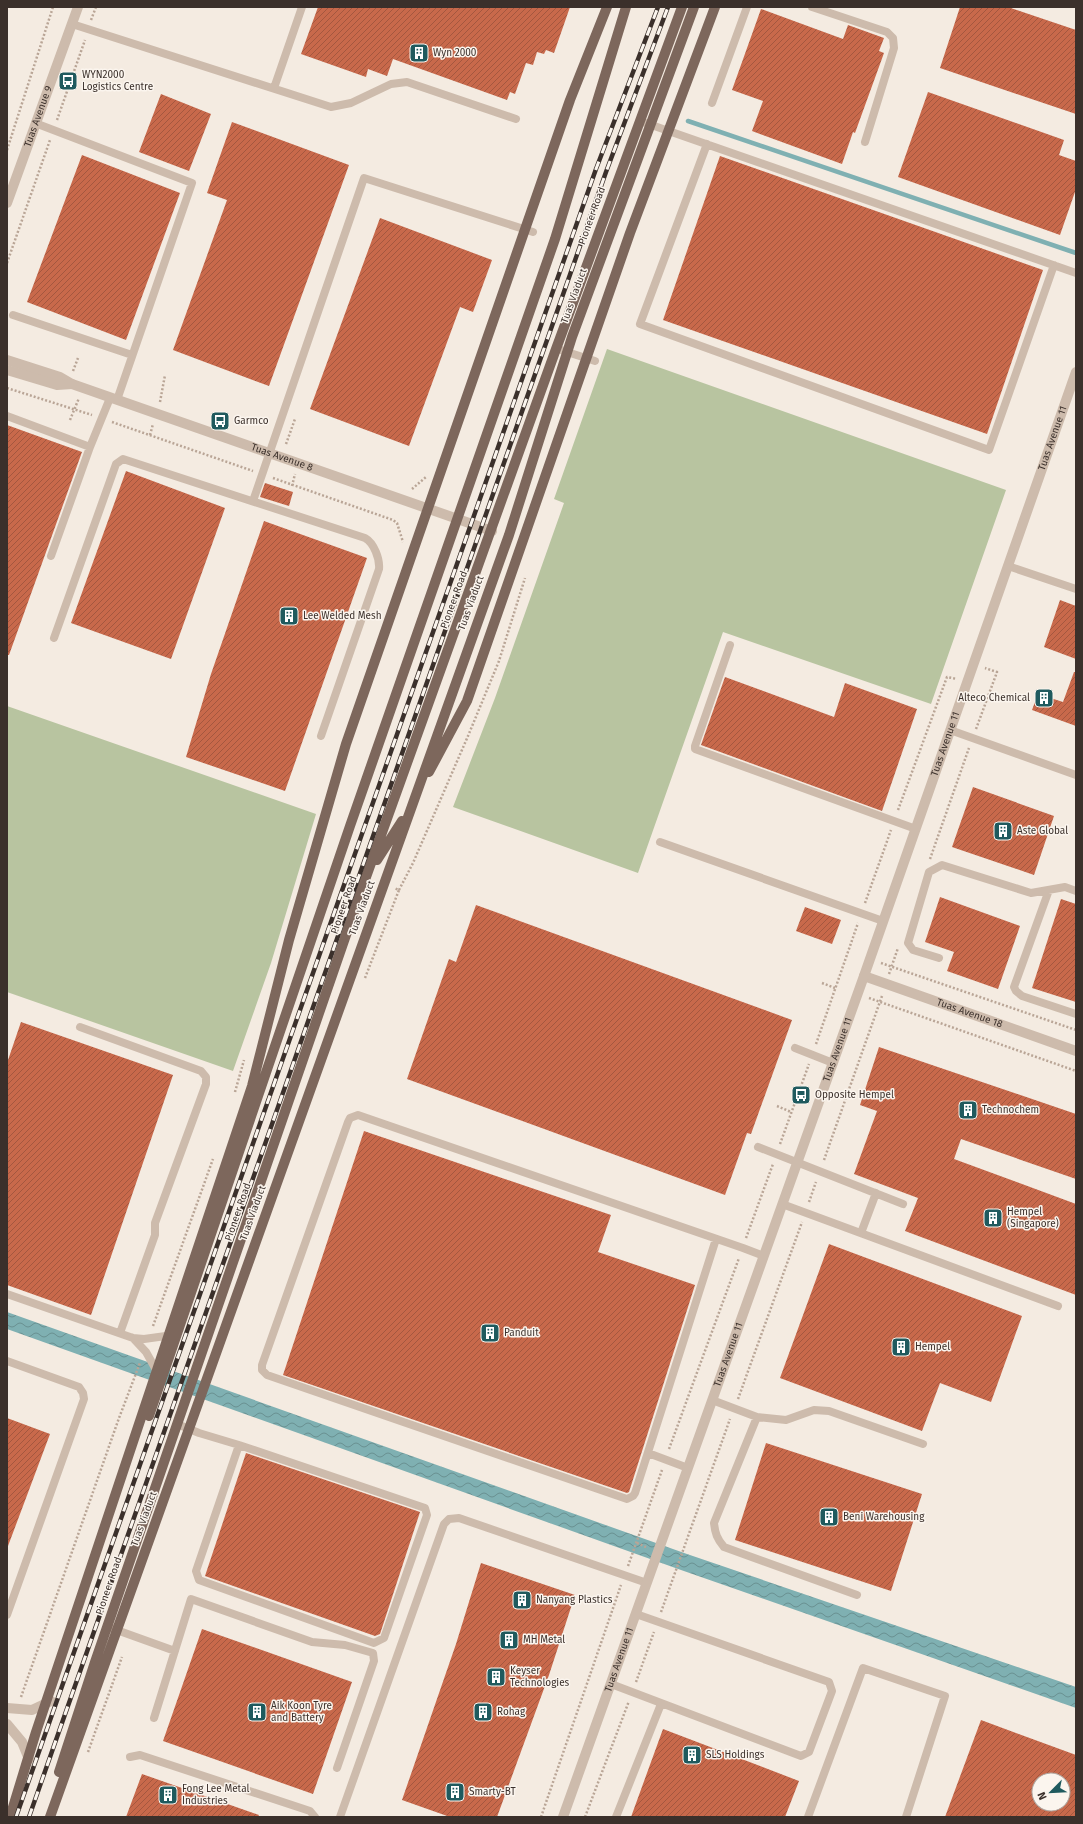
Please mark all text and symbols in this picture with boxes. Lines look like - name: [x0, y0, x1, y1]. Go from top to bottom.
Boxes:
- building icon: Wyn 2000: [408, 42, 430, 64]
- place label: Wyn 2000: [433, 47, 477, 59]
- place label: WYN2000 Logistics Centre: [82, 69, 153, 93]
- bus stop icon: WYN2000 Logistics Centre: [57, 70, 79, 92]
- street label: Tuas Avenue 9: [22, 84, 55, 149]
- street label: Pioneer Road: [576, 185, 608, 247]
- street label: Tuas Viaduct: [559, 267, 590, 325]
- street label: Tuas Avenue 11: [1036, 404, 1070, 472]
- bus stop icon: Garmco: [209, 410, 231, 432]
- place label: Garmco: [234, 415, 269, 427]
- street label: Tuas Avenue 8: [249, 441, 315, 474]
- street label: Pioneer Road: [438, 569, 470, 631]
- street label: Tuas Viaduct: [456, 574, 487, 632]
- building icon: Lee Welded Mesh: [278, 605, 300, 627]
- place label: Lee Welded Mesh: [303, 610, 382, 622]
- building icon: Alteco Chemical: [1033, 687, 1055, 709]
- place label: Alteco Chemical: [958, 692, 1030, 704]
- street label: Tuas Avenue 11: [929, 710, 962, 778]
- building icon: Aste Global: [992, 820, 1014, 842]
- place label: Aste Global: [1017, 825, 1068, 837]
- street label: Pioneer Road: [328, 874, 360, 936]
- street label: Tuas Viaduct: [347, 879, 378, 937]
- street label: Tuas Avenue 18: [935, 996, 1005, 1031]
- street label: Tuas Avenue 11: [821, 1016, 855, 1084]
- bus stop icon: Opposite Hempel: [790, 1084, 812, 1106]
- place label: Opposite Hempel: [815, 1089, 894, 1101]
- building icon: Technochem: [957, 1099, 979, 1121]
- place label: Technochem: [982, 1104, 1039, 1116]
- street label: Pioneer Road: [222, 1181, 254, 1243]
- street label: Tuas Viaduct: [238, 1184, 269, 1242]
- place label: Hempel (Singapore): [1007, 1206, 1059, 1230]
- building icon: Hempel (Singapore): [982, 1207, 1004, 1229]
- street label: Tuas Avenue 11: [711, 1321, 746, 1389]
- building icon: Panduit: [479, 1322, 501, 1344]
- place label: Panduit: [504, 1327, 539, 1339]
- building icon: Hempel: [890, 1336, 912, 1358]
- place label: Hempel: [915, 1341, 950, 1353]
- street label: Tuas Viaduct: [129, 1490, 160, 1548]
- building icon: Beni Warehousing: [818, 1506, 840, 1528]
- place label: Beni Warehousing: [843, 1511, 925, 1523]
- street label: Pioneer Road: [93, 1555, 125, 1617]
- building icon: Nanyang Plastics: [511, 1589, 533, 1611]
- place label: Nanyang Plastics: [536, 1594, 613, 1606]
- street label: Tuas Avenue 11: [602, 1626, 636, 1694]
- building icon: MH Metal: [498, 1629, 520, 1651]
- place label: MH Metal: [523, 1634, 565, 1646]
- place label: Keyser Technologies: [510, 1665, 570, 1689]
- building icon: Keyser Technologies: [485, 1666, 507, 1688]
- place label: Aik Koon Tyre and Battery: [271, 1700, 332, 1724]
- building icon: Aik Koon Tyre and Battery: [246, 1701, 268, 1723]
- building icon: Rohag: [472, 1701, 494, 1723]
- place label: Rohag: [497, 1706, 526, 1718]
- building icon: SLS Holdings: [681, 1744, 703, 1766]
- place label: SLS Holdings: [706, 1749, 765, 1761]
- north arrow: [1031, 1772, 1071, 1812]
- building icon: Smarty-BT: [444, 1781, 466, 1803]
- place label: Fong Lee Metal Industries: [182, 1783, 249, 1807]
- building icon: Fong Lee Metal Industries: [157, 1784, 179, 1806]
- place label: Smarty-BT: [469, 1786, 517, 1798]
- text: N: [1035, 1790, 1050, 1802]

